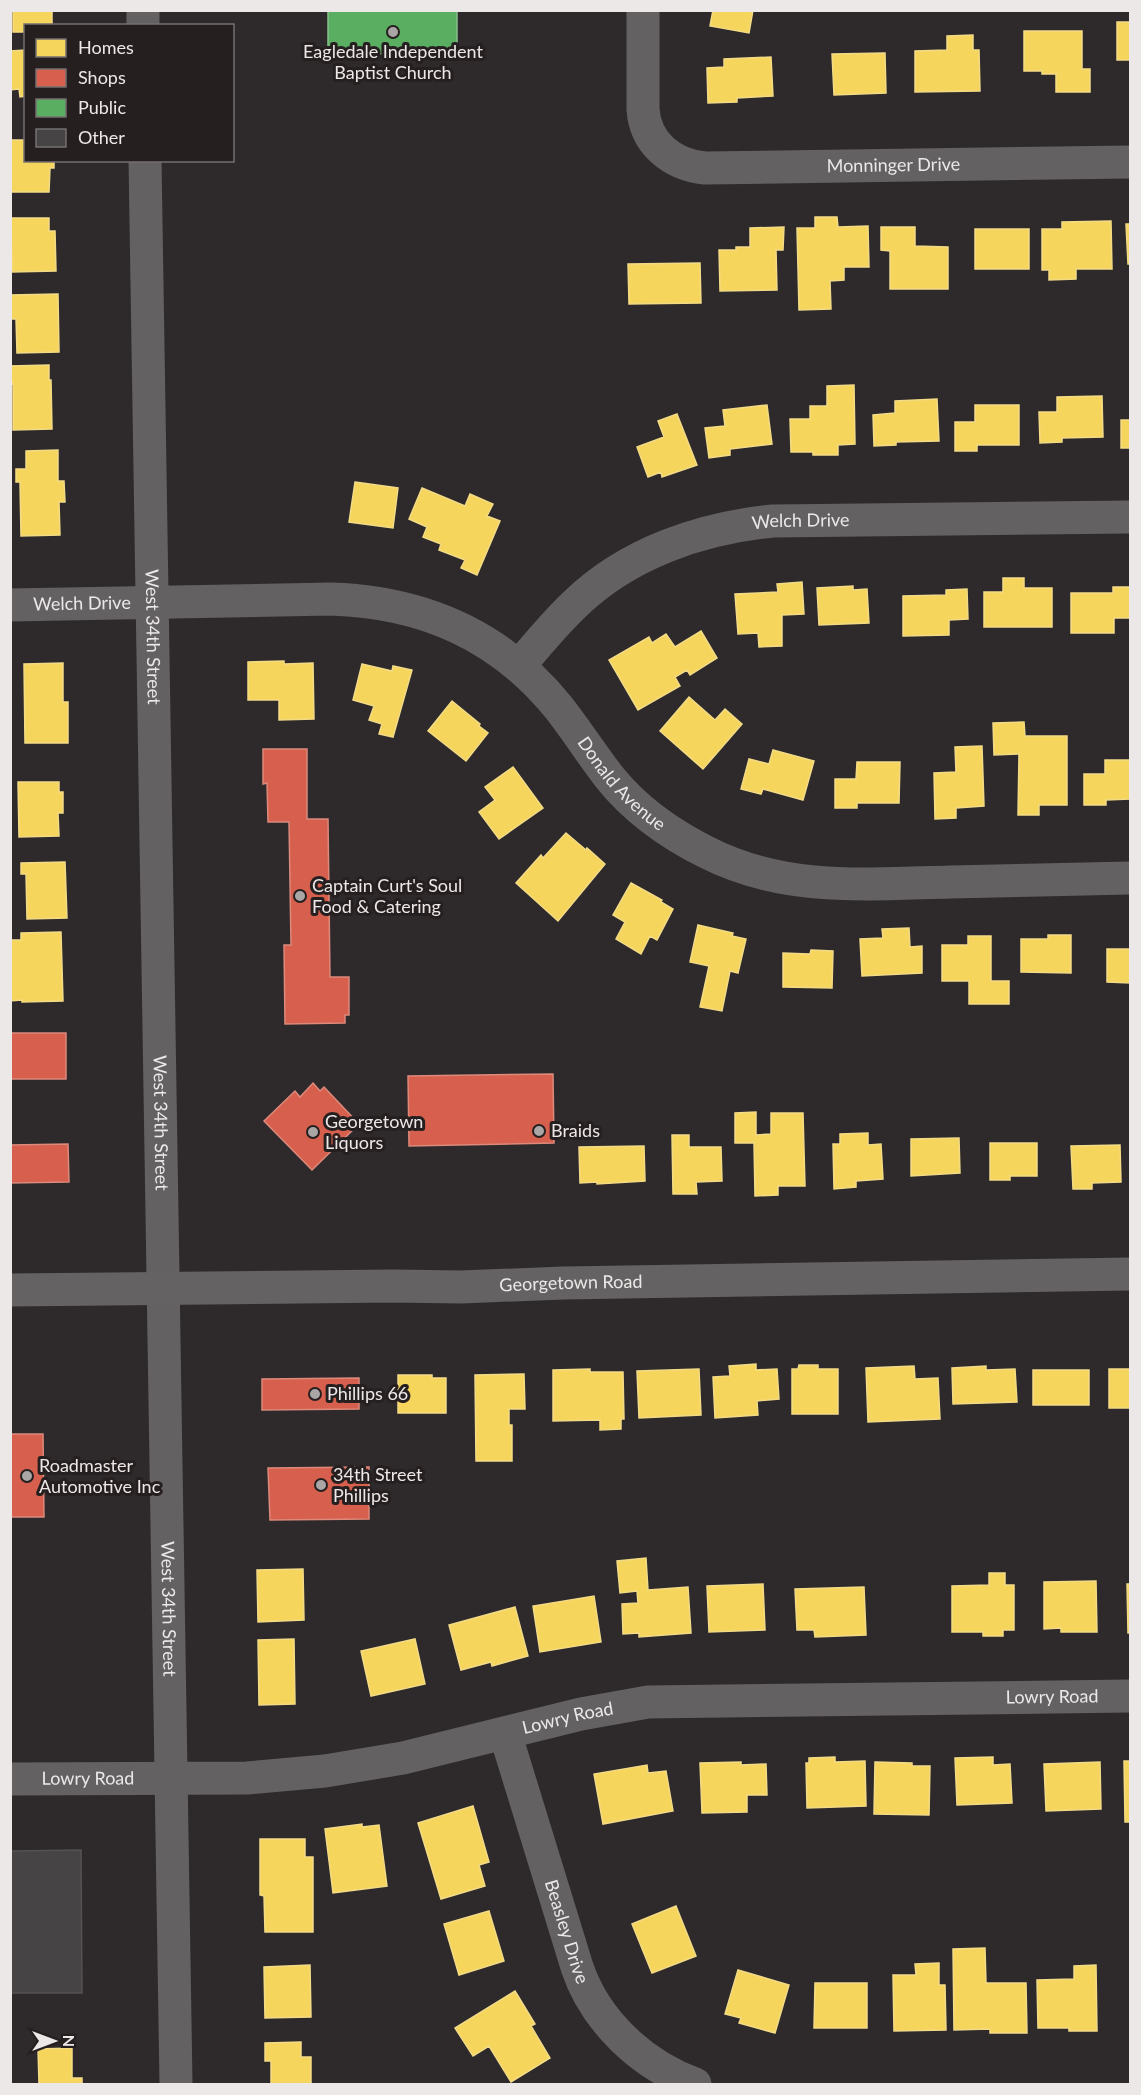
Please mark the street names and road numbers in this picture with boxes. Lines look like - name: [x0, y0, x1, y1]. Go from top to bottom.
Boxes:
- street label: Monninger Drive: [826, 152, 960, 176]
- street label: Welch Drive: [751, 508, 850, 533]
- street label: West 34th Street: [142, 569, 166, 705]
- street label: Welch Drive: [33, 591, 131, 615]
- street label: Donald Avenue: [573, 732, 670, 835]
- street label: West 34th Street: [149, 1055, 174, 1191]
- street label: Georgetown Road: [499, 1270, 643, 1295]
- street label: West 34th Street: [157, 1541, 181, 1677]
- street label: Lowry Road: [1006, 1684, 1099, 1708]
- street label: Lowry Road: [520, 1696, 615, 1738]
- street label: Lowry Road: [42, 1766, 134, 1789]
- street label: Beasley Drive: [541, 1877, 594, 1987]

